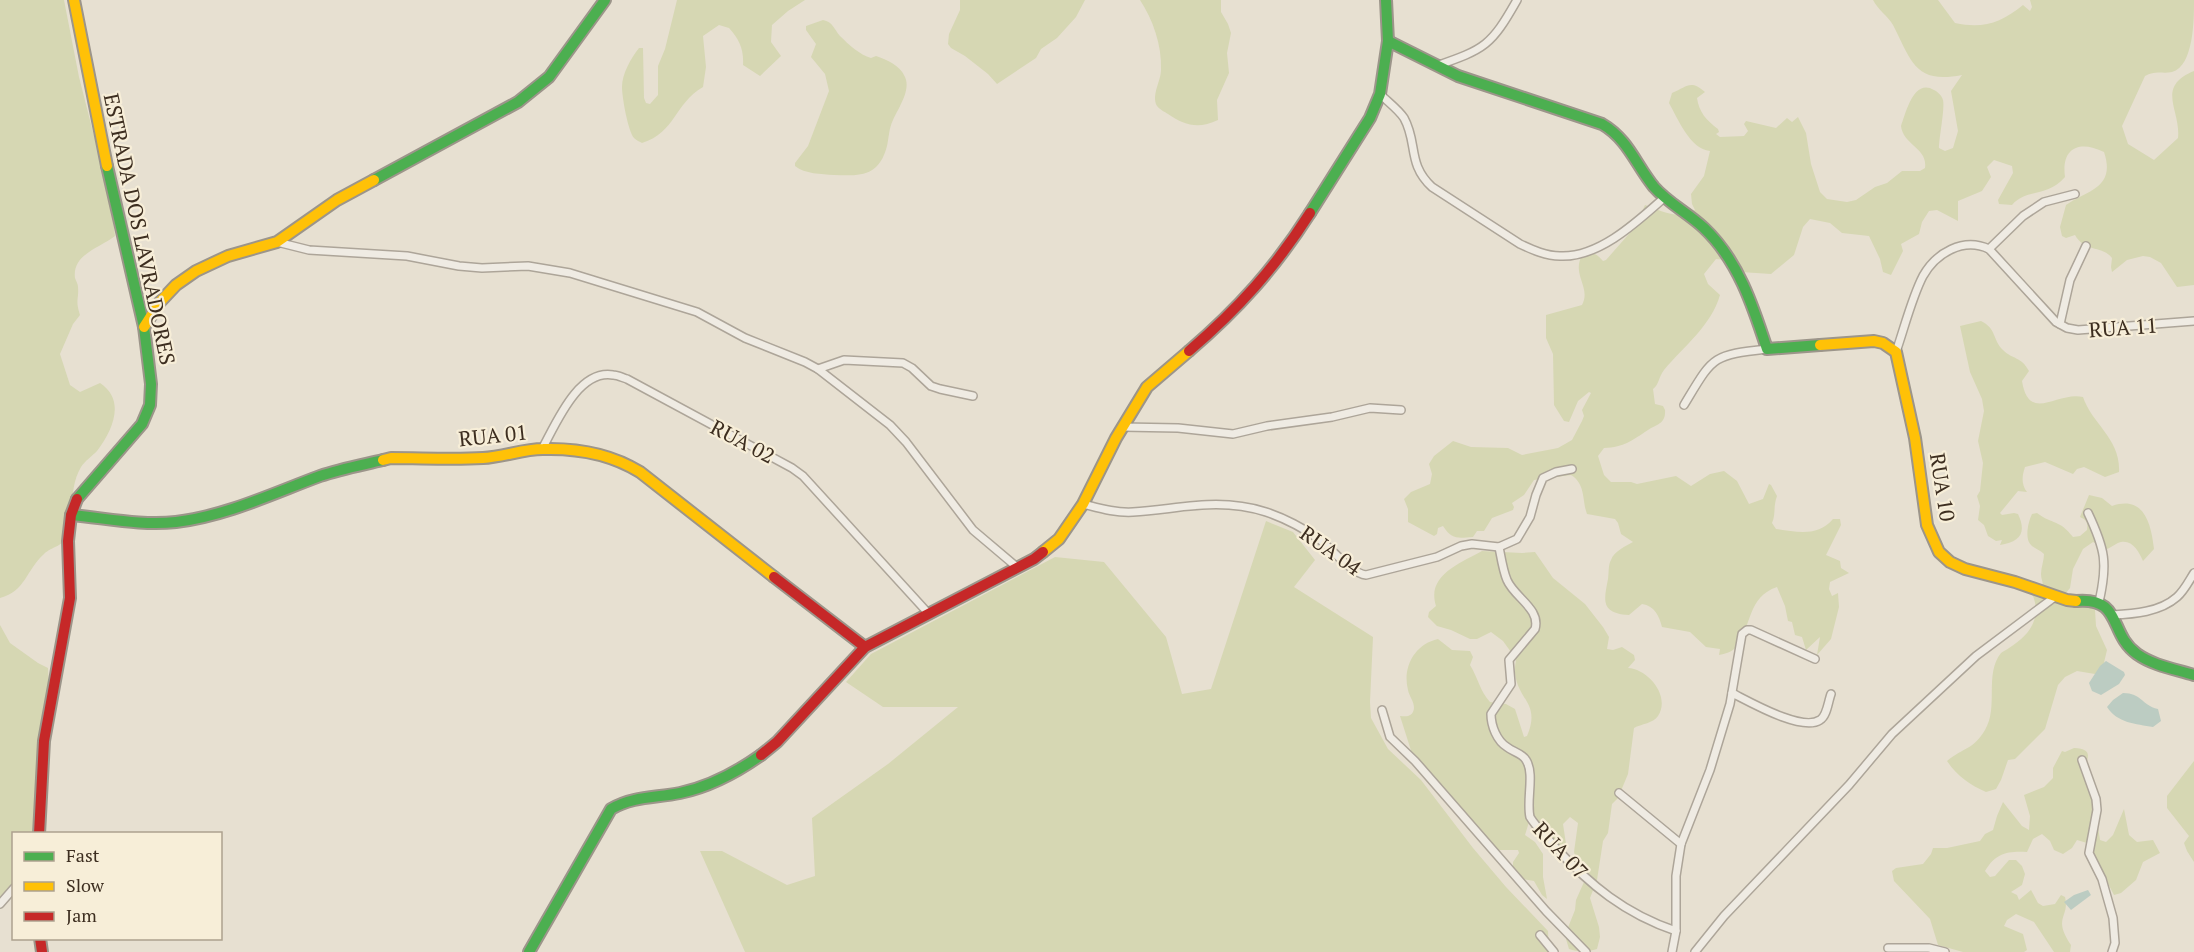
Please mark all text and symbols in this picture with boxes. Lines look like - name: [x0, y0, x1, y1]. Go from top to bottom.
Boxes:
- street label: ESTRADA DOS LAVRADORES: [98, 91, 182, 367]
- street label: RUA 11: [2088, 311, 2158, 343]
- street label: RUA 02: [706, 412, 780, 470]
- street label: RUA 01: [457, 417, 529, 453]
- street label: RUA 10: [1924, 451, 1962, 523]
- street label: RUA 04: [1295, 519, 1368, 582]
- street label: RUA 07: [1527, 815, 1595, 885]
- legend: [12, 832, 222, 940]
- text: Fast: [66, 843, 100, 867]
- text: Slow: [66, 873, 105, 897]
- text: Jam: [66, 903, 97, 927]

